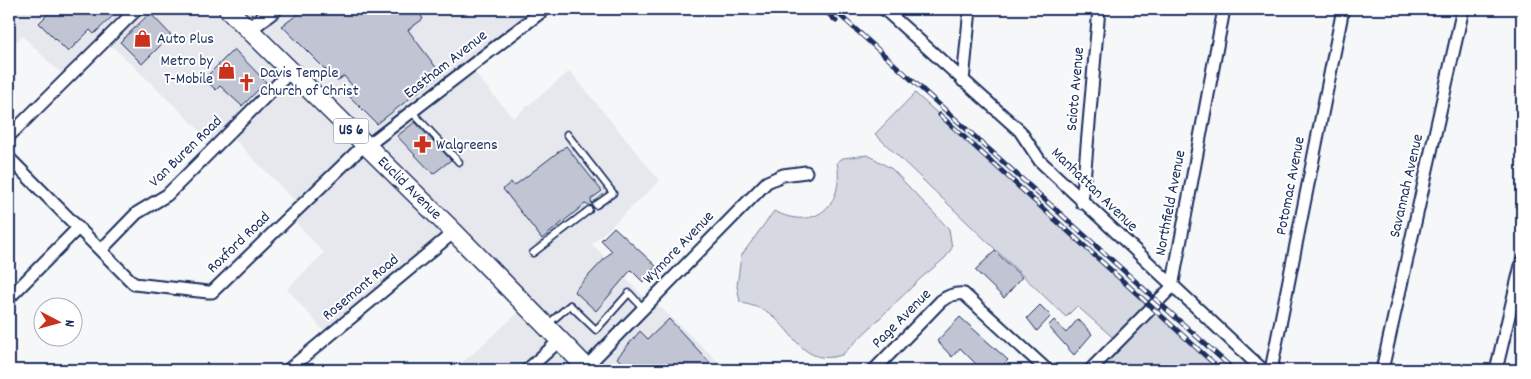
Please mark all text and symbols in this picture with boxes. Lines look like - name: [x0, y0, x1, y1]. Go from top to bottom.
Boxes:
- street label: Eastham Avenue: [399, 25, 493, 105]
- place label: Auto Plus: [157, 28, 214, 51]
- shop icon: Auto Plus: [133, 29, 153, 49]
- street label: Scioto Avenue: [1061, 46, 1091, 132]
- place label: Metro by T-Mobile: [161, 50, 214, 91]
- shop icon: Metro by T-Mobile: [217, 60, 237, 80]
- place label: Davis Temple Church of Christ: [260, 62, 359, 103]
- church icon: Davis Temple Church of Christ: [236, 72, 256, 92]
- street label: Van Buren Road: [144, 111, 228, 193]
- road number: US 6: [334, 118, 368, 144]
- street label: Savannah Avenue: [1384, 132, 1430, 240]
- place label: Walgreens: [436, 134, 498, 157]
- pharmacy icon: Walgreens: [412, 135, 432, 155]
- street label: Potomac Avenue: [1270, 135, 1312, 237]
- street label: Manhattan Avenue: [1045, 142, 1143, 238]
- street label: Northfield Avenue: [1149, 148, 1193, 258]
- street label: Euclid Avenue: [372, 151, 447, 225]
- street label: Wymore Avenue: [638, 206, 720, 290]
- street label: Roxford Road: [202, 207, 276, 279]
- street label: Rosemont Road: [318, 249, 404, 327]
- street label: Page Avenue: [867, 284, 937, 354]
- north arrow: [32, 296, 82, 346]
- text: N: [59, 319, 79, 328]

